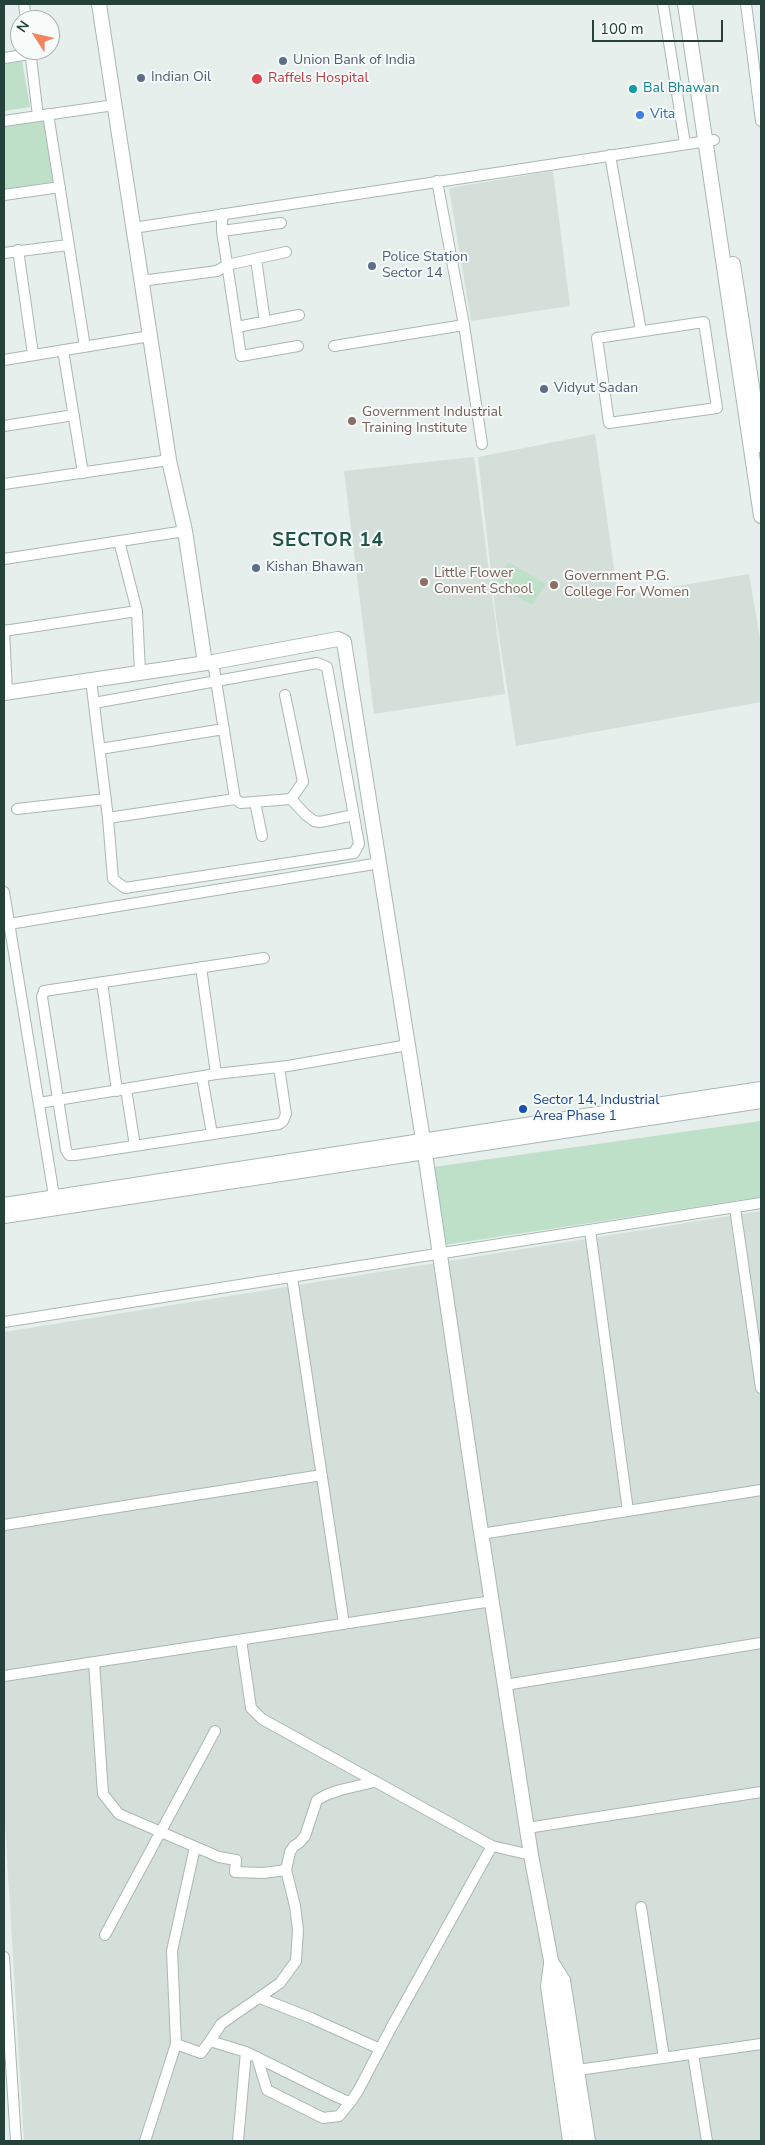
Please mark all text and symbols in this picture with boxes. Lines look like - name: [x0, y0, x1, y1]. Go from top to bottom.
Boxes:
- north arrow: [10, 10, 60, 60]
- scale bar: [595, 10, 726, 42]
- text: N: [12, 17, 34, 36]
- text: 100 m: [600, 19, 644, 39]
- place label: Union Bank of India: [293, 53, 415, 69]
- marker: Union Bank of India: [277, 55, 289, 67]
- place label: Indian Oil: [151, 70, 211, 86]
- place label: Raffels Hospital: [268, 71, 369, 87]
- marker: Indian Oil: [135, 72, 147, 84]
- marker: Raffels Hospital: [250, 72, 264, 86]
- place label: Bal Bhawan: [643, 81, 719, 97]
- marker: Bal Bhawan: [627, 83, 639, 95]
- place label: Vita: [650, 107, 675, 123]
- marker: Vita: [634, 109, 646, 121]
- place label: Police Station Sector 14: [382, 250, 468, 282]
- marker: Police Station Sector 14: [366, 260, 378, 272]
- place label: Vidyut Sadan: [554, 381, 638, 397]
- marker: Vidyut Sadan: [538, 383, 550, 395]
- place label: Government Industrial Training Institute: [362, 405, 502, 438]
- marker: Government Industrial Training Institute: [346, 415, 358, 427]
- district label: SECTOR 14: [271, 530, 385, 552]
- place label: Kishan Bhawan: [266, 560, 363, 576]
- marker: Kishan Bhawan: [250, 562, 262, 574]
- place label: Little Flower Convent School: [434, 566, 532, 598]
- place label: Government P.G. College For Women: [564, 569, 689, 602]
- marker: Little Flower Convent School: [418, 576, 430, 588]
- marker: Government P.G. College For Women: [548, 579, 560, 591]
- place label: Sector 14, Industrial Area Phase 1: [533, 1093, 659, 1126]
- marker: Sector 14, Industrial Area Phase 1: [517, 1103, 529, 1115]

